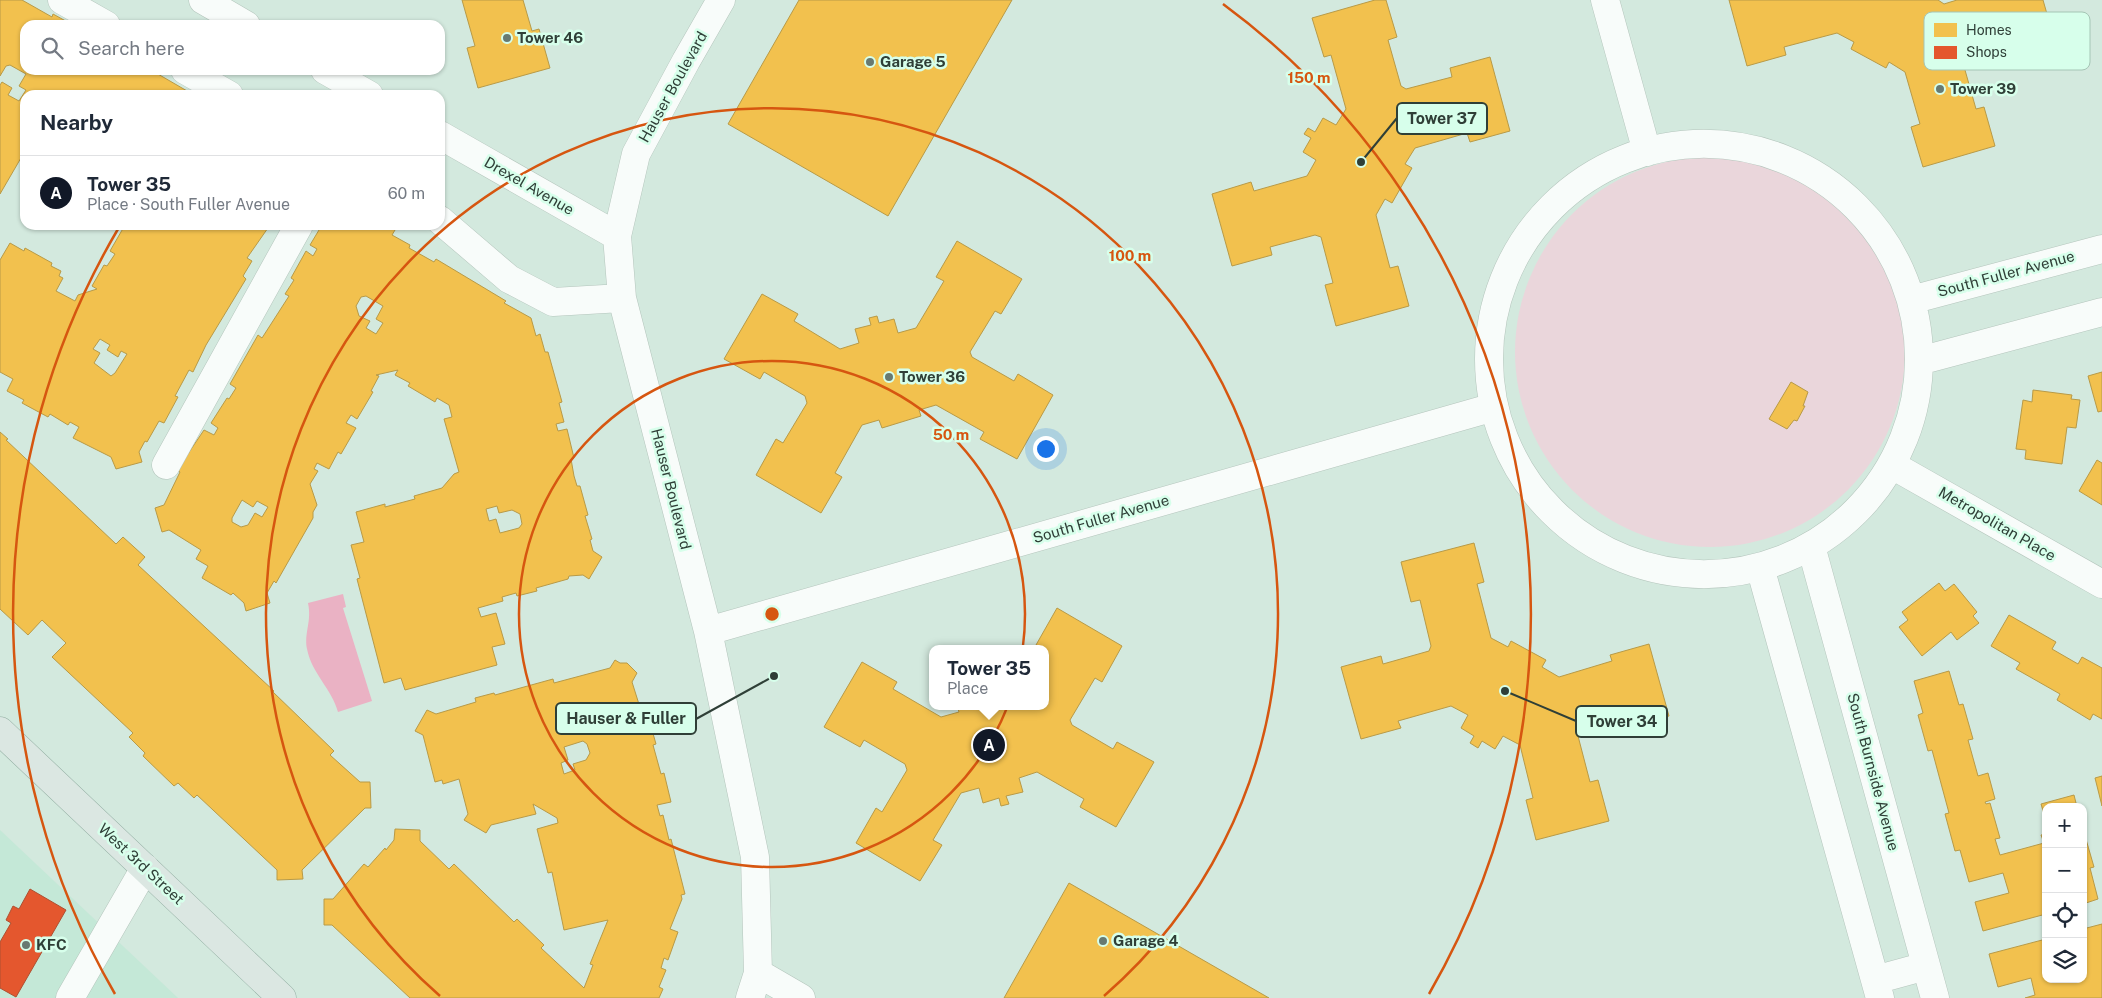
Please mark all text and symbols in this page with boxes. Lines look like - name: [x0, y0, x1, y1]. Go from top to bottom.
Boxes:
- legend: [1924, 12, 2090, 70]
- search box: [20, 20, 445, 75]
- text: Homes: [1966, 22, 2012, 38]
- street label: Hauser Boulevard: [635, 28, 710, 145]
- place label: Tower 46: [517, 29, 583, 46]
- marker: Tower 46: [501, 32, 513, 44]
- icon: search: [38, 34, 66, 62]
- text: Search here: [78, 37, 185, 59]
- text: Shops: [1966, 44, 2007, 60]
- place label: Garage 5: [880, 53, 946, 70]
- marker: Garage 5: [864, 56, 876, 68]
- text: 150 m: [1287, 69, 1331, 86]
- place label: Tower 39: [1950, 80, 2016, 97]
- marker: Tower 39: [1934, 83, 1946, 95]
- callout: Tower 37: [1397, 103, 1487, 134]
- text: Tower 37: [1407, 109, 1477, 128]
- text: Nearby: [40, 110, 113, 135]
- street label: Drexel Avenue: [481, 153, 577, 218]
- text: Tower 35: [87, 173, 171, 195]
- text: A: [50, 184, 62, 203]
- text: 60 m: [388, 184, 425, 203]
- text: Place · South Fuller Avenue: [87, 195, 290, 214]
- text: 100 m: [1109, 247, 1151, 264]
- street label: South Fuller Avenue: [1936, 247, 2076, 300]
- place label: Tower 36: [899, 368, 965, 385]
- marker: Tower 36: [883, 371, 895, 383]
- text: 50 m: [933, 426, 969, 443]
- street label: Hauser Boulevard: [648, 427, 695, 551]
- your location: [1033, 436, 1059, 462]
- street label: Metropolitan Place: [1936, 483, 2059, 564]
- street label: South Fuller Avenue: [1031, 491, 1171, 546]
- centre of rings: [763, 605, 781, 623]
- popup: [929, 645, 1049, 710]
- text: Tower 35: [947, 657, 1031, 679]
- text: Place: [947, 679, 988, 698]
- street label: South Burnside Avenue: [1844, 691, 1903, 853]
- callout: Hauser & Fuller: [556, 703, 696, 734]
- callout: Tower 34: [1576, 706, 1667, 737]
- text: Hauser & Fuller: [566, 709, 686, 728]
- text: Tower 34: [1587, 712, 1658, 731]
- pin: A: [973, 726, 1005, 764]
- map controls: [2042, 803, 2087, 983]
- button: +: [2042, 803, 2087, 848]
- street label: West 3rd Street: [95, 820, 188, 908]
- button: −: [2042, 848, 2087, 893]
- button: locate: [2042, 893, 2087, 938]
- place label: Garage 4: [1113, 932, 1179, 949]
- marker: Garage 4: [1097, 935, 1109, 947]
- place label: KFC: [36, 936, 67, 953]
- button: layers: [2042, 938, 2087, 983]
- marker: KFC: [20, 939, 32, 951]

